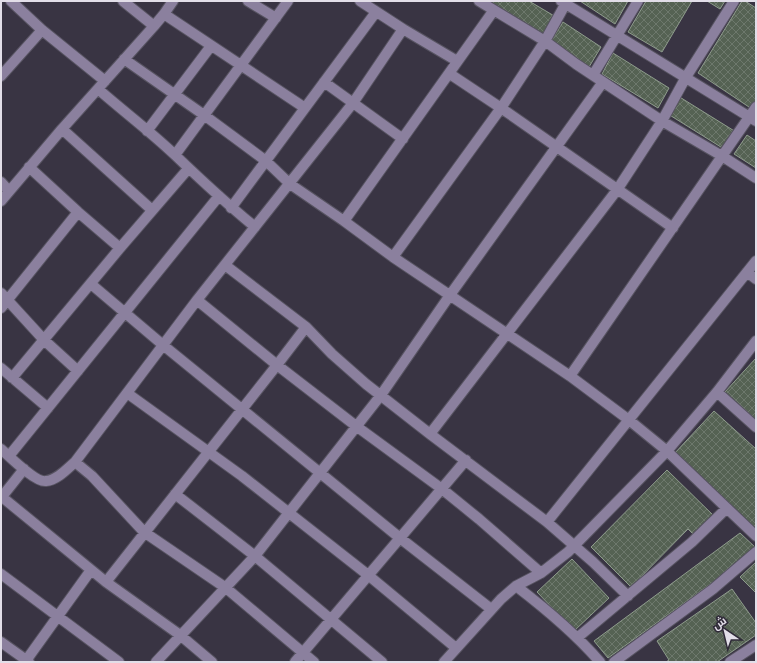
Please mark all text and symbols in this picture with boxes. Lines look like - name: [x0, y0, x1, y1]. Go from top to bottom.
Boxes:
- north arrow: [705, 611, 745, 651]
- text: ش: [709, 612, 729, 633]

